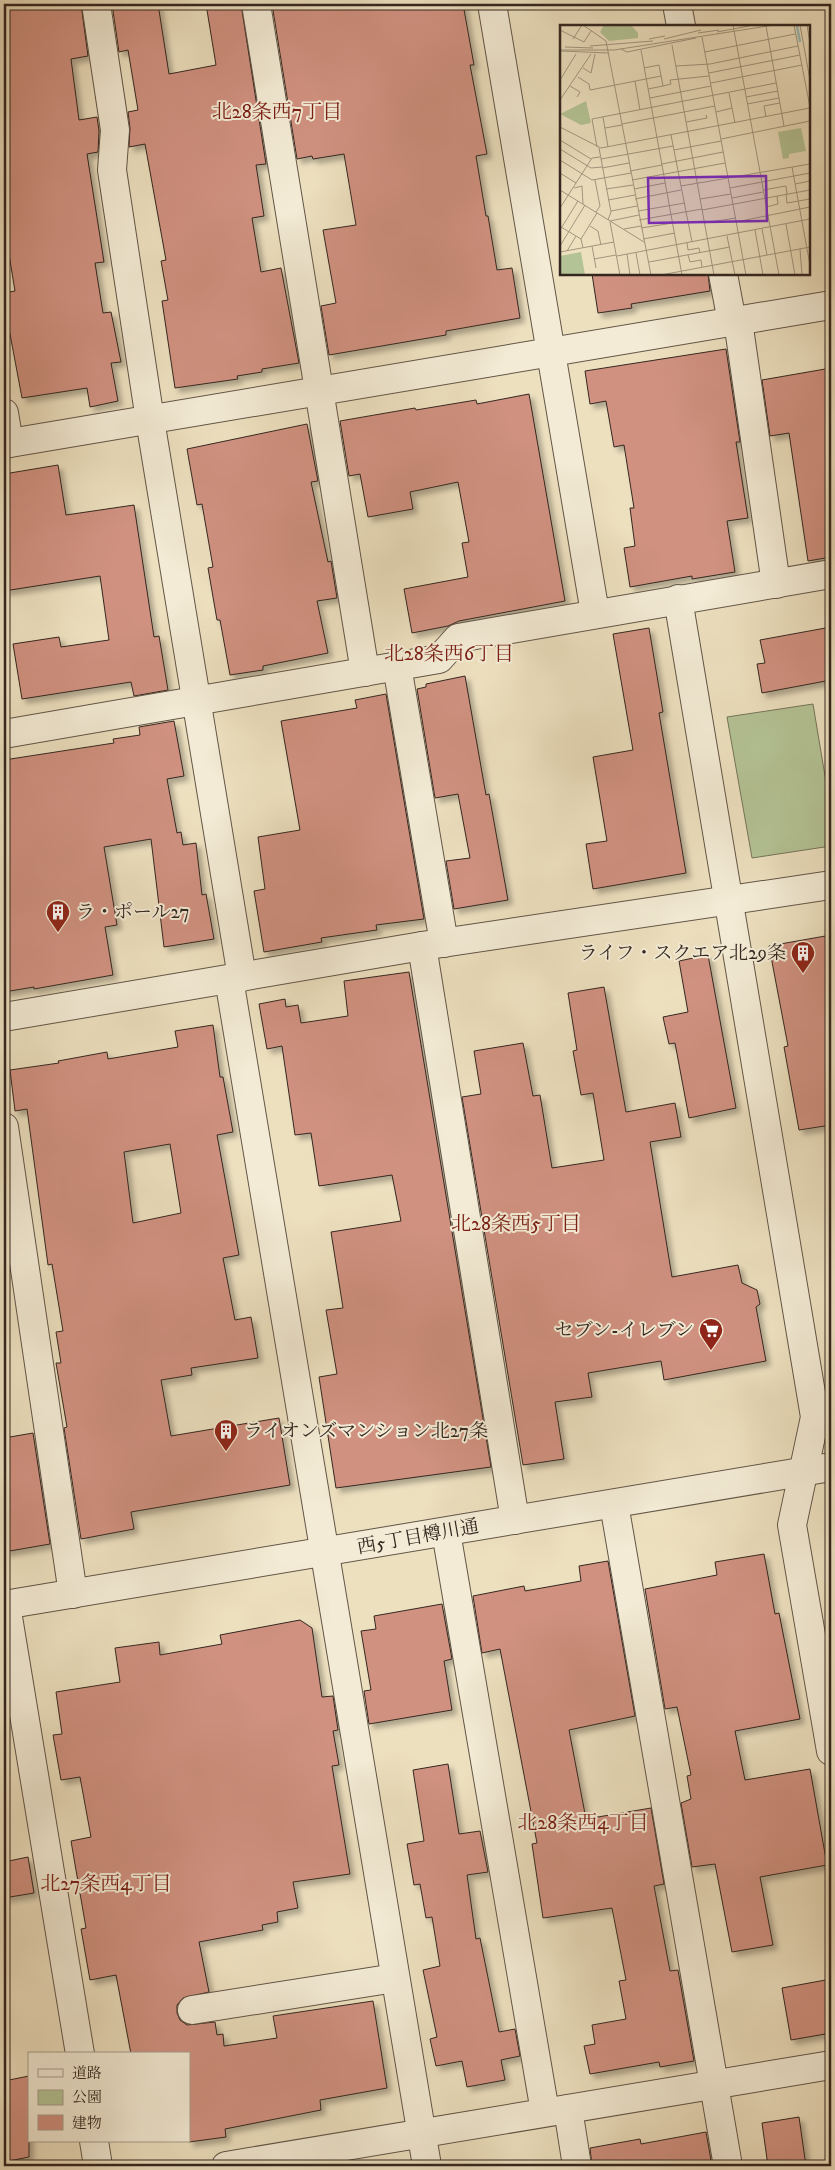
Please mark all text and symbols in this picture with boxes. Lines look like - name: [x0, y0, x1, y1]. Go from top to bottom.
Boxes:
- inset map: [560, 25, 810, 275]
- district label: 北28条西7丁目: [212, 100, 342, 125]
- district label: 北28条西6丁目: [384, 642, 514, 667]
- building icon: ラ・ポール27: [45, 899, 71, 933]
- place label: ラ・ポール27: [76, 901, 190, 924]
- building icon: ライフ・スクエア北29条: [790, 940, 816, 974]
- place label: ライフ・スクエア北29条: [579, 942, 786, 965]
- district label: 北28条西5丁目: [451, 1212, 581, 1237]
- supermarket icon: セブン-イレブン: [698, 1317, 724, 1351]
- place label: セブン-イレブン: [555, 1319, 694, 1342]
- building icon: ライオンズマンション北27条: [213, 1418, 239, 1452]
- place label: ライオンズマンション北27条: [244, 1420, 488, 1443]
- street label: 西5丁目樽川通: [355, 1515, 481, 1559]
- district label: 北28条西4丁目: [517, 1811, 649, 1836]
- district label: 北27条西4丁目: [40, 1872, 172, 1897]
- legend: [28, 2052, 190, 2142]
- text: 道路: [72, 2064, 102, 2083]
- text: 公園: [72, 2088, 102, 2107]
- text: 建物: [72, 2114, 102, 2133]

